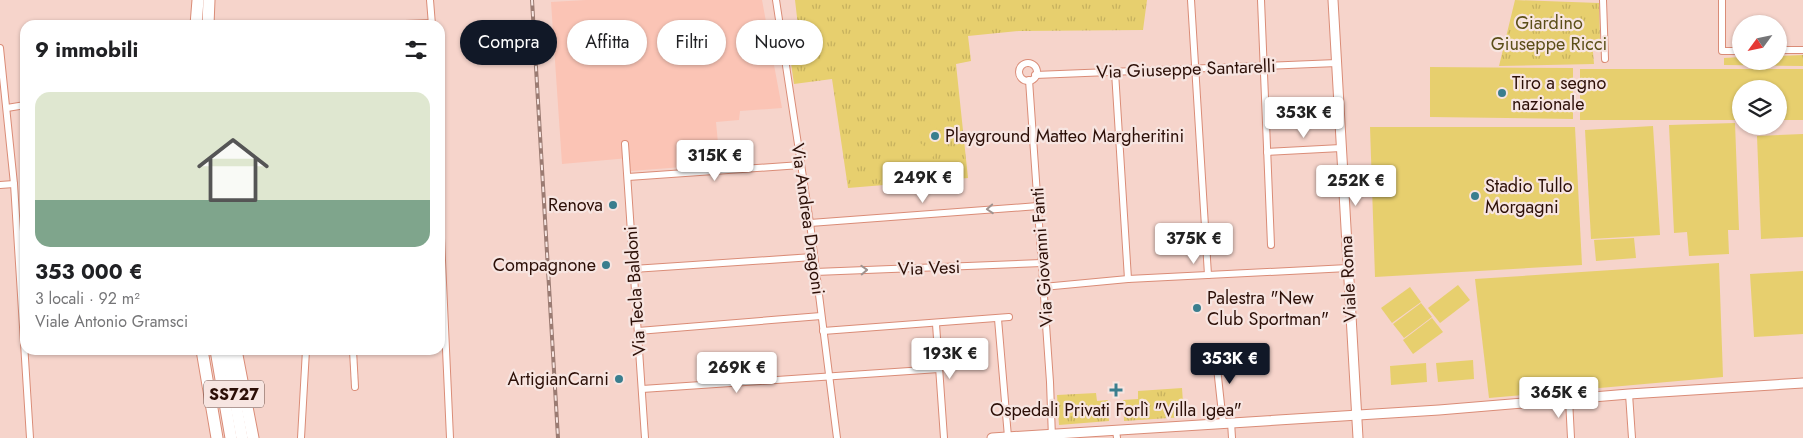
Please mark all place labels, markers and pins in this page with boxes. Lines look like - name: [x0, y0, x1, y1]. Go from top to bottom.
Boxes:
- place label: Tiro a segno nazionale: [1512, 70, 1606, 117]
- marker: Tiro a segno nazionale: [1496, 87, 1508, 99]
- pin: 353K €: [1263, 96, 1345, 139]
- place label: Playground Matteo Margheritini: [945, 123, 1184, 149]
- marker: Playground Matteo Margheritini: [929, 130, 941, 142]
- pin: 315K €: [674, 140, 756, 182]
- pin: 249K €: [882, 162, 964, 204]
- pin: 252K €: [1315, 164, 1397, 207]
- place label: Stadio Tullo Morgagni: [1485, 173, 1573, 220]
- marker: Stadio Tullo Morgagni: [1469, 190, 1481, 202]
- place label: Renova: [548, 192, 603, 218]
- marker: Renova: [607, 199, 619, 211]
- pin: 375K €: [1153, 222, 1235, 265]
- place label: Compagnone: [493, 252, 596, 278]
- marker: Compagnone: [600, 259, 612, 271]
- place label: Palestra "New Club Sportman": [1207, 285, 1329, 332]
- marker: Palestra "New Club Sportman": [1191, 302, 1203, 314]
- pin: 193K €: [909, 338, 991, 380]
- pin: 353K €: [1189, 342, 1271, 385]
- pin: 269K €: [696, 352, 778, 394]
- place label: ArtigianCarni: [508, 366, 609, 392]
- marker: ArtigianCarni: [613, 373, 625, 385]
- pin: 365K €: [1518, 376, 1600, 419]
- marker: Ospedali Privati Forlì "Villa Igea": [1109, 383, 1123, 397]
- place label: Ospedali Privati Forlì "Villa Igea": [990, 397, 1242, 423]

